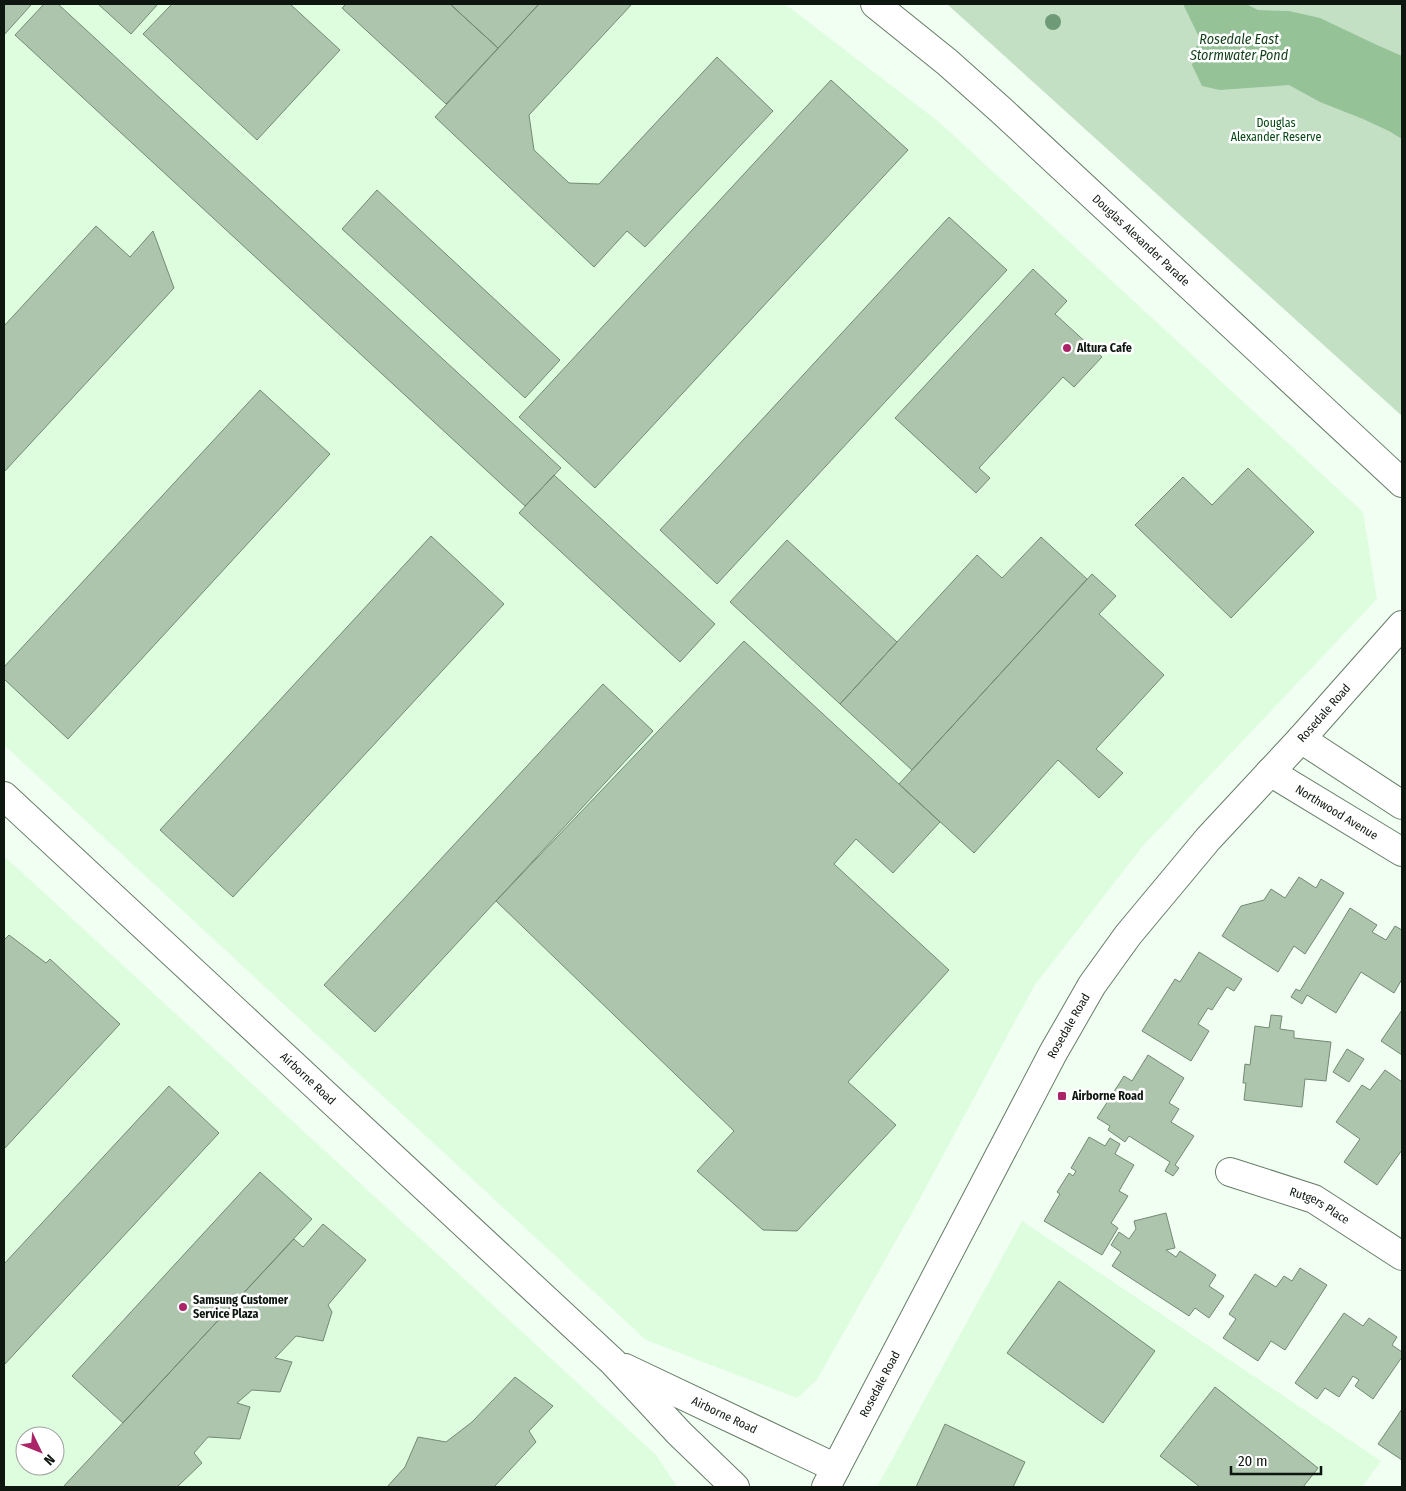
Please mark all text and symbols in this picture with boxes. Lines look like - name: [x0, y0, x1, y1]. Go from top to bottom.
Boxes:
- water label: Rosedale East Stormwater Pond: [1189, 31, 1289, 64]
- park label: Douglas Alexander Reserve: [1231, 116, 1321, 144]
- street label: Douglas Alexander Parade: [1090, 192, 1193, 289]
- place label: Altura Cafe: [1076, 341, 1132, 355]
- marker: Altura Cafe: [1061, 342, 1073, 354]
- street label: Rosedale Road: [1295, 681, 1353, 745]
- street label: Northwood Avenue: [1293, 782, 1381, 843]
- street label: Rosedale Road: [1044, 991, 1093, 1061]
- street label: Airborne Road: [277, 1049, 339, 1108]
- place label: Airborne Road: [1071, 1089, 1144, 1103]
- marker: Airborne Road: [1056, 1090, 1068, 1102]
- street label: Rutgers Place: [1288, 1185, 1352, 1227]
- place label: Samsung Customer Service Plaza: [193, 1293, 289, 1321]
- marker: Samsung Customer Service Plaza: [177, 1301, 189, 1313]
- street label: Rosedale Road: [857, 1349, 903, 1420]
- street label: Airborne Road: [690, 1394, 759, 1437]
- north arrow: [15, 1426, 65, 1476]
- scale bar: [1231, 1444, 1321, 1476]
- text: N: [40, 1451, 58, 1468]
- text: 20 m: [1238, 1452, 1268, 1470]

